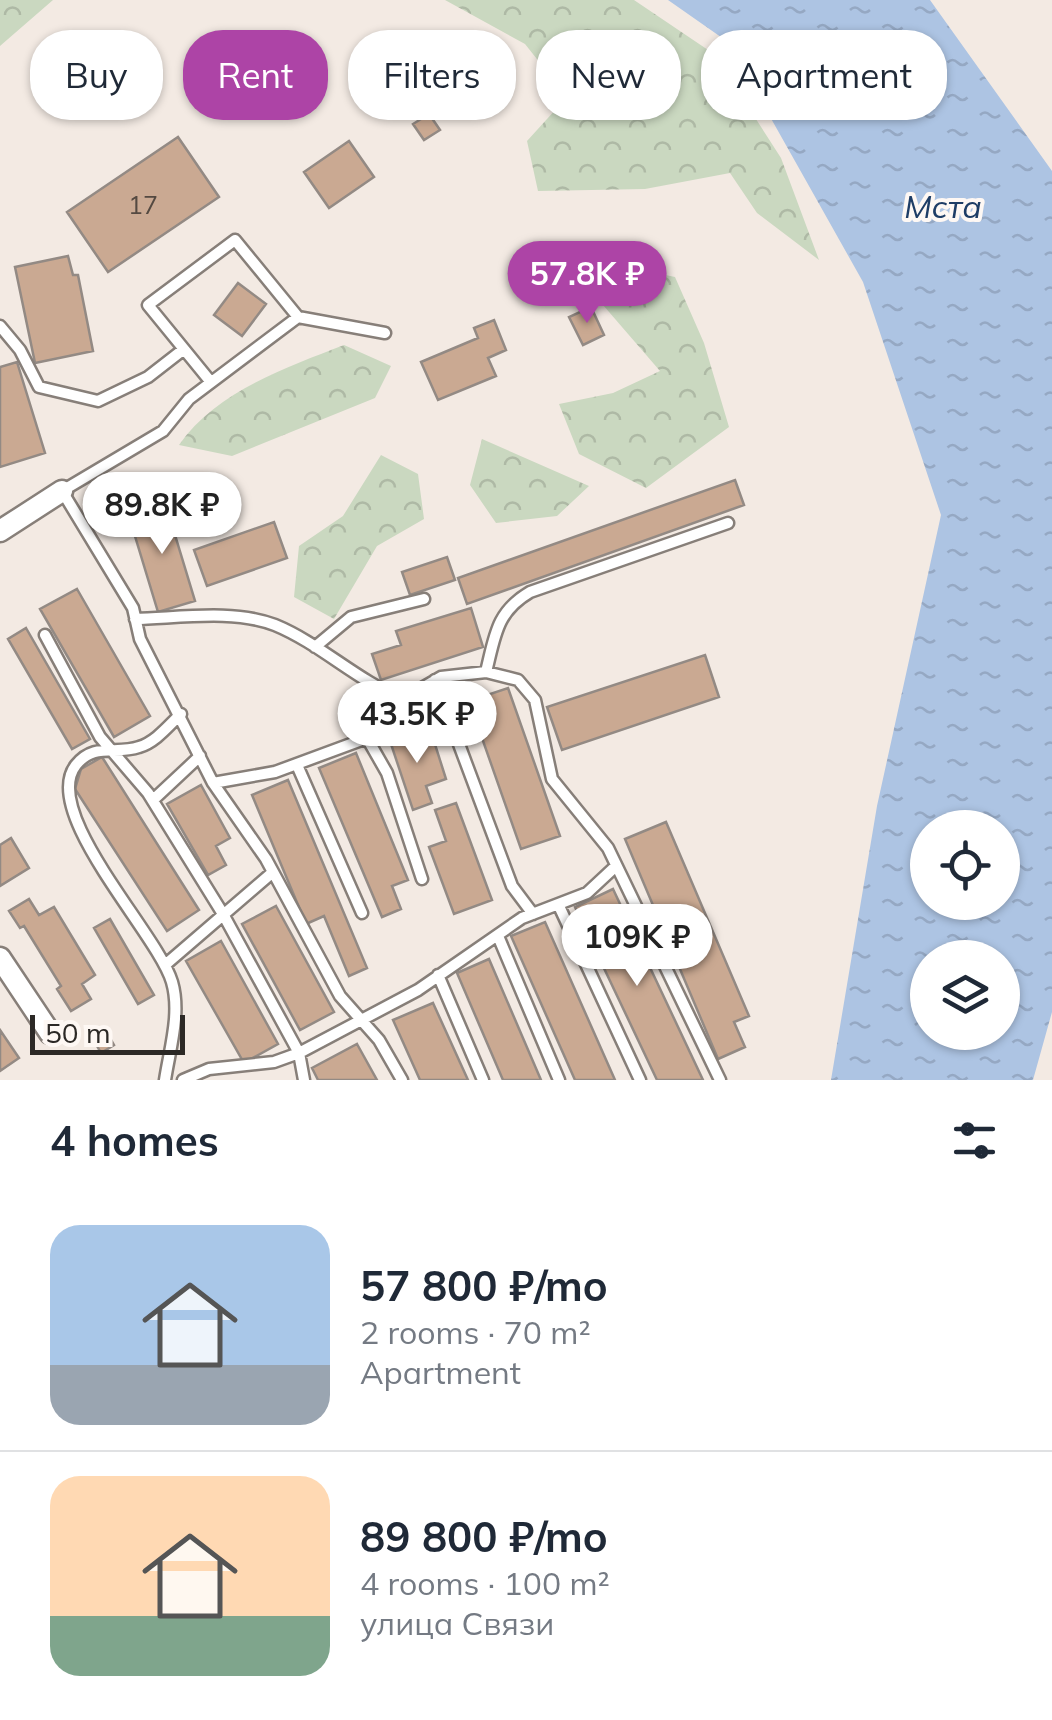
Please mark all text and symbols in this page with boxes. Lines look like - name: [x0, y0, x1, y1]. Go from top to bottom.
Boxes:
- chip: Buy: [30, 30, 163, 120]
- chip: Rent: [183, 30, 328, 120]
- chip: Filters: [348, 30, 516, 120]
- chip: New: [536, 30, 681, 120]
- chip: Apartment: [701, 30, 947, 120]
- water label: Мста: [904, 186, 982, 226]
- house number: 17: [128, 189, 158, 220]
- pin: 57.8K ₽: [495, 241, 679, 326]
- text: 57.8K ₽: [530, 253, 644, 293]
- pin: 89.8K ₽: [70, 472, 254, 557]
- text: 89.8K ₽: [105, 484, 219, 524]
- pin: 43.5K ₽: [325, 681, 509, 766]
- text: 43.5K ₽: [360, 693, 474, 733]
- map controls: [910, 810, 1020, 1050]
- button: locate: [910, 810, 1020, 920]
- pin: 109K ₽: [556, 904, 718, 989]
- text: 109K ₽: [584, 916, 690, 956]
- button: layers: [910, 940, 1020, 1050]
- scale bar: [30, 1010, 185, 1054]
- text: 50 m: [45, 1015, 111, 1050]
- icon: filters: [947, 1113, 1002, 1168]
- text: 4 homes: [50, 1114, 219, 1167]
- text: 57 800 ₽/mo: [360, 1259, 608, 1312]
- icon: home: [130, 1265, 250, 1385]
- text: 2 rooms · 70 m²: [360, 1312, 591, 1352]
- text: Apartment: [360, 1352, 521, 1392]
- text: 89 800 ₽/mo: [360, 1510, 608, 1563]
- icon: home: [130, 1516, 250, 1636]
- text: 4 rooms · 100 m²: [360, 1563, 610, 1603]
- text: улица Связи: [360, 1603, 554, 1643]

